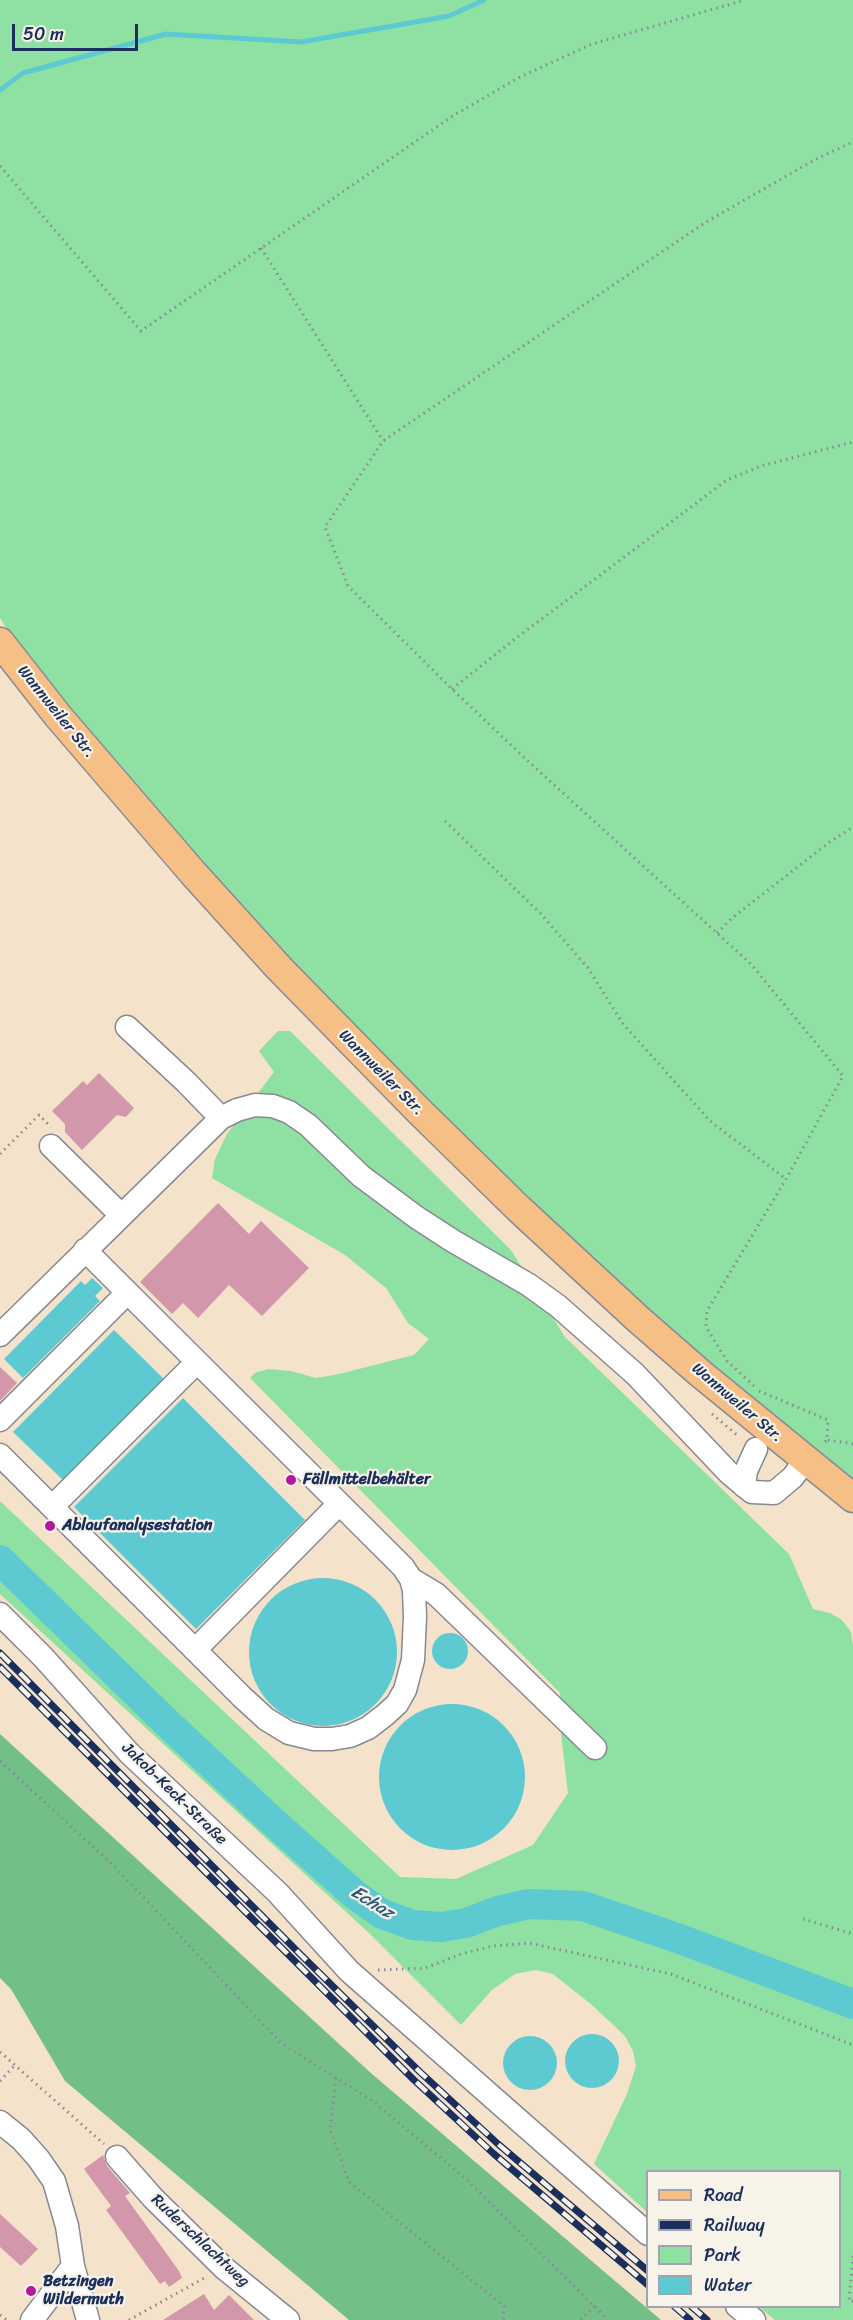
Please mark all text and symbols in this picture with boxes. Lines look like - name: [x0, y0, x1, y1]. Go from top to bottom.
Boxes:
- scale bar: [15, 12, 141, 50]
- text: 50 m: [23, 18, 64, 50]
- street label: Wannweiler Str.: [13, 662, 99, 762]
- street label: Wannweiler Str.: [334, 1026, 428, 1120]
- street label: Wannweiler Str.: [687, 1359, 787, 1447]
- place label: Fällmittelbehälter: [303, 1470, 431, 1490]
- marker: Fällmittelbehälter: [284, 1473, 298, 1487]
- place label: Ablaufanalysestation: [62, 1516, 212, 1536]
- marker: Ablaufanalysestation: [43, 1519, 57, 1533]
- street label: Jakob-Keck-Straße: [117, 1739, 231, 1849]
- water label: Echaz: [347, 1882, 397, 1924]
- legend: [646, 2170, 841, 2308]
- text: Road: [704, 2179, 743, 2211]
- street label: Ruderschlachtweg: [147, 2191, 253, 2291]
- text: Railway: [704, 2209, 765, 2241]
- text: Park: [704, 2239, 741, 2271]
- text: Water: [704, 2269, 751, 2301]
- place label: Betzingen Wildermuth: [43, 2272, 124, 2310]
- marker: Betzingen Wildermuth: [24, 2284, 38, 2298]

